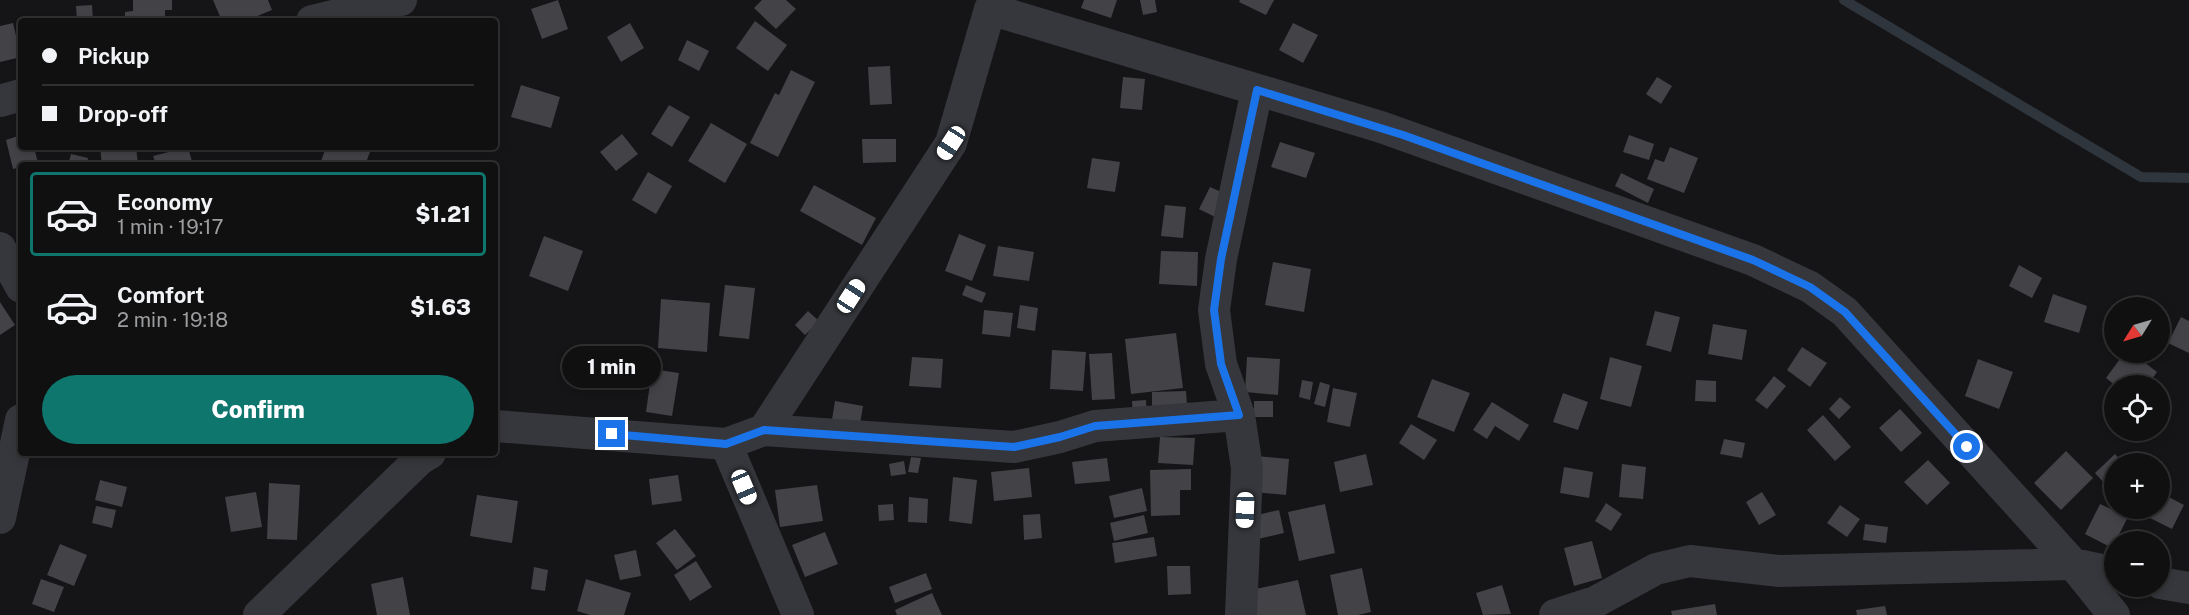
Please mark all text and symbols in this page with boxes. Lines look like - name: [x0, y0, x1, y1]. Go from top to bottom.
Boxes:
- text: Pickup: [78, 43, 149, 69]
- text: Drop-off: [78, 101, 168, 127]
- car: [934, 123, 968, 163]
- icon: car: [45, 187, 99, 241]
- text: Economy: [117, 189, 213, 215]
- text: $1.21: [415, 201, 471, 227]
- text: 1 min · 19:17: [117, 215, 223, 239]
- car: [834, 276, 868, 316]
- icon: car: [45, 280, 99, 334]
- text: Comfort: [117, 282, 204, 308]
- text: $1.63: [410, 294, 471, 320]
- north arrow: [2104, 297, 2170, 363]
- map controls: [2104, 297, 2170, 597]
- text: 2 min · 19:18: [117, 308, 228, 332]
- callout: 1 min: [562, 347, 662, 389]
- text: 1 min: [587, 355, 636, 379]
- button: Confirm: [42, 375, 474, 444]
- button: locate: [2104, 375, 2170, 441]
- route end: [598, 420, 625, 447]
- route start: [1953, 433, 1980, 460]
- button: +: [2104, 453, 2170, 519]
- car: [729, 467, 759, 507]
- car: [1235, 492, 1255, 528]
- button: −: [2104, 531, 2170, 597]

